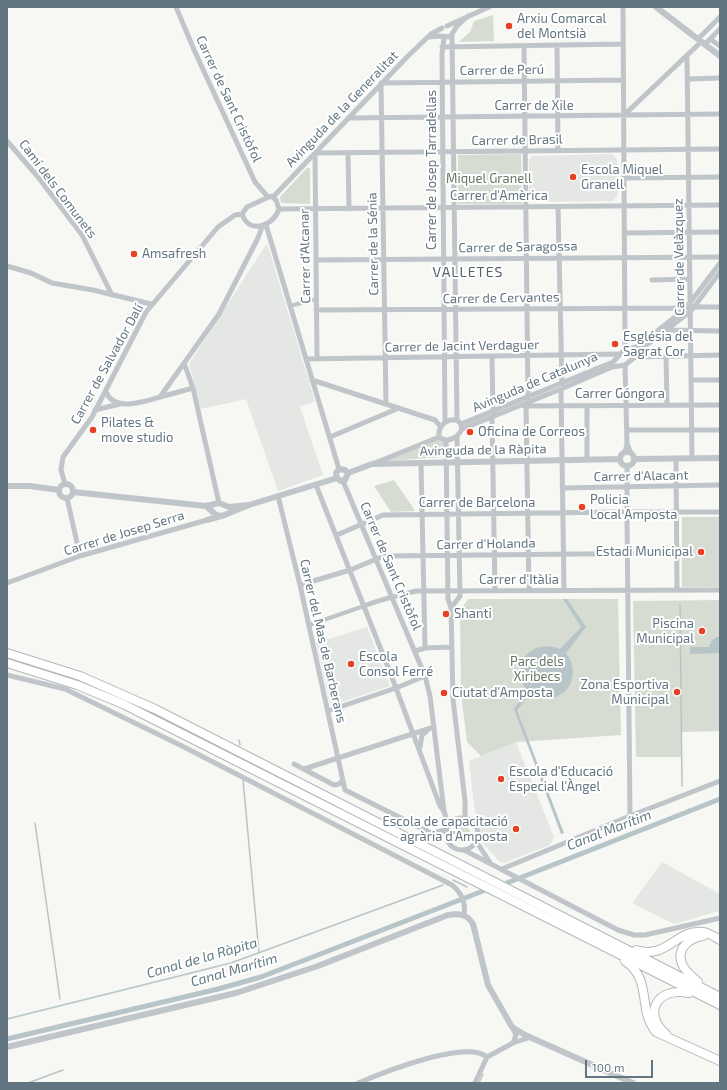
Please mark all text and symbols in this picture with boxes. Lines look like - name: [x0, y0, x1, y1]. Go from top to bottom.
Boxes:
- place label: Arxiu Comarcal del Montsià: [517, 11, 606, 42]
- marker: Arxiu Comarcal del Montsià: [504, 21, 514, 31]
- street label: Carrer de Sant Cristòfol: [193, 33, 265, 165]
- street label: Avinguda de la Generalitat: [283, 48, 401, 170]
- street label: Carrer de Perú: [460, 61, 544, 79]
- street label: Carrer de Josep Tarradellas: [424, 90, 440, 250]
- street label: Carrer de Xile: [494, 98, 574, 114]
- street label: Carrer de Brasil: [471, 131, 563, 149]
- street label: Camí dels Comunets: [16, 137, 100, 241]
- place label: Escola Miquel Granell: [581, 162, 663, 193]
- park label: Miquel Granell: [446, 171, 532, 187]
- marker: Escola Miquel Granell: [568, 172, 578, 182]
- street label: Carrer d'Amèrica: [450, 188, 548, 204]
- street label: Carrer de la Sénia: [364, 192, 382, 296]
- street label: Carrer de Velàzquez: [670, 198, 688, 316]
- street label: Carrer d'Alcanar: [296, 208, 314, 304]
- street label: Carrer de Saragossa: [458, 238, 578, 256]
- place label: Amsafresh: [142, 246, 206, 262]
- marker: Amsafresh: [129, 249, 139, 259]
- district label: VALLETES: [433, 264, 503, 280]
- street label: Carrer de Cervantes: [442, 289, 560, 307]
- street label: Carrer de Salvador Dalí: [67, 301, 147, 427]
- place label: Església del Sagrat Cor: [623, 329, 693, 360]
- street label: Carrer de Jacint Verdaguer: [385, 337, 539, 355]
- marker: Església del Sagrat Cor: [610, 339, 620, 349]
- street label: Avinguda de Catalunya: [470, 349, 600, 415]
- street label: Carrer Góngora: [575, 386, 665, 402]
- place label: Pilates & move studio: [101, 415, 173, 446]
- place label: Oficina de Correos: [478, 424, 585, 440]
- marker: Pilates & move studio: [88, 425, 98, 435]
- marker: Oficina de Correos: [465, 427, 475, 437]
- street label: Avinguda de la Ràpita: [419, 441, 547, 459]
- street label: Carrer d'Alacant: [594, 467, 688, 485]
- place label: Policia Local Amposta: [590, 492, 677, 523]
- street label: Carrer de Barcelona: [419, 495, 535, 511]
- street label: Carrer de Sant Cristòfol: [357, 499, 425, 633]
- marker: Policia Local Amposta: [577, 502, 587, 512]
- street label: Carrer de Josep Serra: [62, 507, 186, 559]
- street label: Carrer d'Holanda: [436, 535, 536, 553]
- place label: Estadi Municipal: [596, 544, 693, 560]
- marker: Estadi Municipal: [696, 547, 706, 557]
- street label: Carrer del Mas de Barberans: [297, 558, 349, 724]
- street label: Carrer d'Itàlia: [479, 572, 559, 588]
- place label: Shanti: [454, 606, 492, 622]
- marker: Shanti: [441, 609, 451, 619]
- place label: Piscina Municipal: [636, 616, 694, 647]
- marker: Piscina Municipal: [697, 626, 707, 636]
- place label: Escola Consol Ferré: [359, 649, 433, 680]
- park label: Parc dels Xiribecs: [510, 654, 564, 685]
- marker: Escola Consol Ferré: [346, 659, 356, 669]
- place label: Zona Esportiva Municipal: [581, 677, 669, 708]
- place label: Ciutat d'Amposta: [452, 685, 553, 701]
- marker: Zona Esportiva Municipal: [672, 687, 682, 697]
- marker: Ciutat d'Amposta: [439, 688, 449, 698]
- place label: Escola d'Educació Especial l'Àngel: [509, 764, 613, 795]
- marker: Escola d'Educació Especial l'Àngel: [496, 774, 506, 784]
- water label: Canal Marítim: [564, 806, 654, 854]
- place label: Escola de capacitació agrària d'Amposta: [382, 814, 508, 845]
- marker: Escola de capacitació agrària d'Amposta: [511, 824, 521, 834]
- water label: Canal de la Ràpita: [145, 934, 259, 982]
- water label: Canal Marítim: [189, 950, 279, 990]
- scale bar: [587, 1052, 655, 1078]
- text: 100 m: [592, 1060, 624, 1074]

